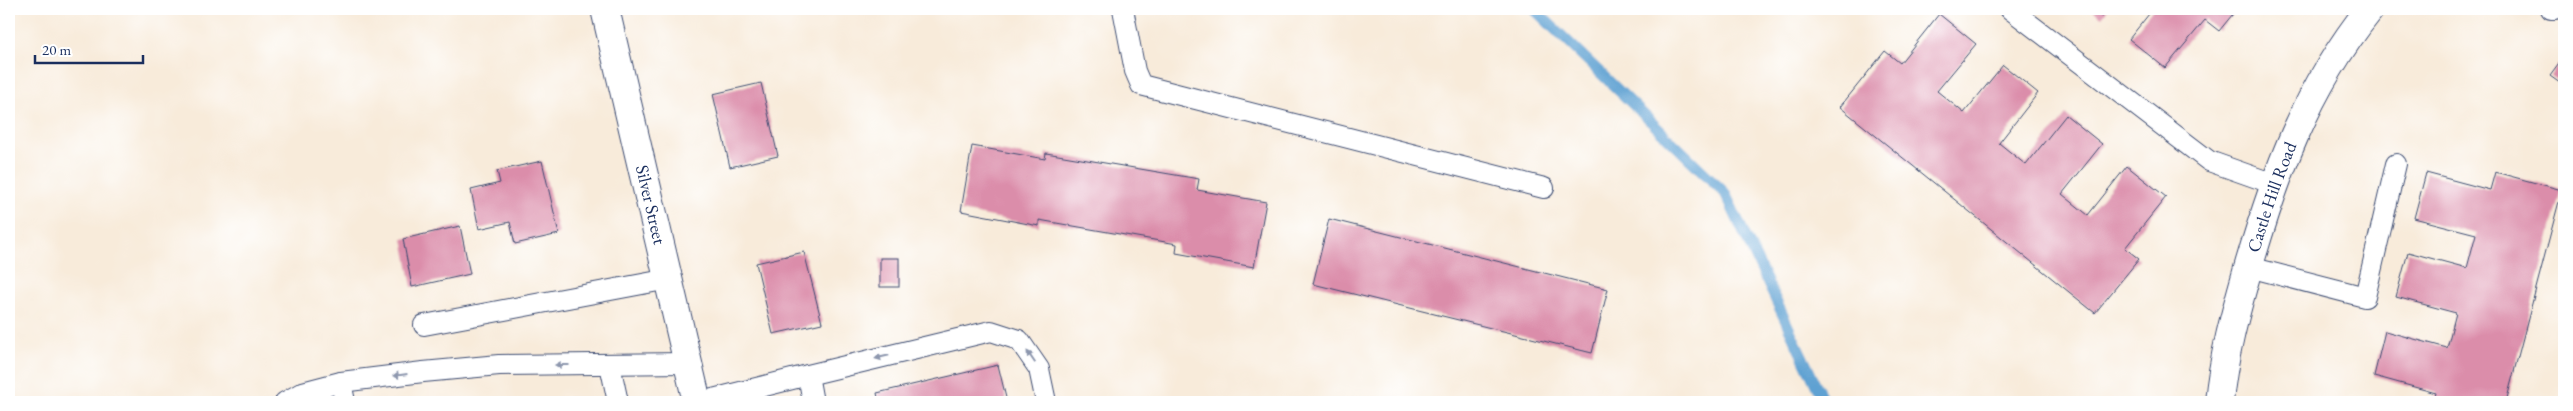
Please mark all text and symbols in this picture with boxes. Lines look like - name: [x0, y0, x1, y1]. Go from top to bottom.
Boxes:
- scale bar: [35, 32, 142, 64]
- text: 20 m: [42, 40, 71, 59]
- street label: Castle Hill Road: [2241, 137, 2302, 255]
- street label: Silver Street: [631, 163, 672, 247]
- one-way arrow: [1026, 350, 1036, 363]
- one-way arrow: [874, 353, 889, 361]
- one-way arrow: [553, 361, 569, 369]
- one-way arrow: [391, 371, 407, 379]

